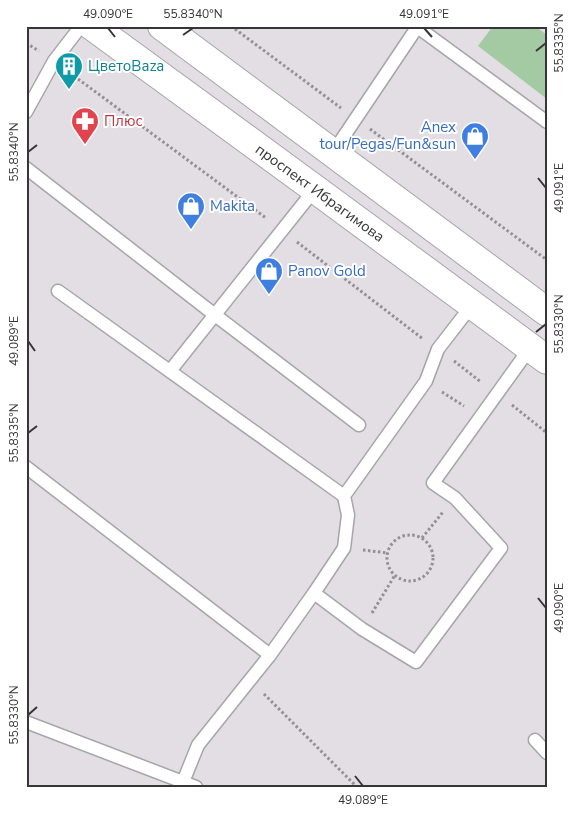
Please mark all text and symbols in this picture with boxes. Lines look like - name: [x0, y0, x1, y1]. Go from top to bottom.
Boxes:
- text: 49.090°E: [83, 6, 133, 22]
- text: 55.8340°N: [163, 6, 223, 22]
- text: 49.091°E: [399, 6, 449, 22]
- text: 55.8335°N: [551, 13, 567, 73]
- building icon: ЦветоBaza: [54, 51, 84, 90]
- place label: ЦветоBaza: [88, 56, 164, 76]
- pharmacy icon: Плюс: [70, 106, 100, 145]
- place label: Плюс: [104, 111, 143, 131]
- place label: Anex tour/Pegas/Fun&sun: [320, 117, 456, 154]
- shop icon: Anex tour/Pegas/Fun&sun: [460, 121, 490, 160]
- text: 55.8340°N: [6, 122, 22, 182]
- street label: проспект Ибрагимова: [251, 139, 389, 247]
- text: 49.091°E: [551, 163, 567, 213]
- shop icon: Makita: [176, 191, 206, 230]
- place label: Makita: [210, 196, 255, 216]
- shop icon: Panov Gold: [254, 256, 284, 295]
- place label: Panov Gold: [288, 261, 366, 281]
- text: 55.8330°N: [551, 294, 567, 354]
- text: 49.089°E: [6, 316, 22, 366]
- text: 55.8335°N: [6, 403, 22, 463]
- text: 49.090°E: [551, 583, 567, 633]
- text: 55.8330°N: [6, 685, 22, 745]
- text: 49.089°E: [338, 792, 388, 808]

